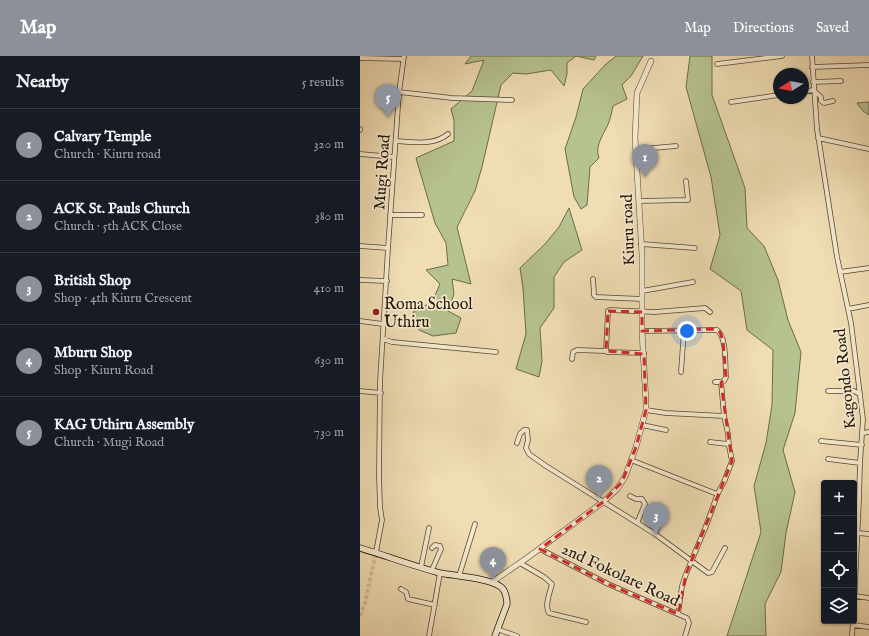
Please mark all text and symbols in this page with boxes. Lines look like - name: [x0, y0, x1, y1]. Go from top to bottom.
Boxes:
- text: Map: [20, 16, 56, 40]
- text: Map: [684, 19, 711, 37]
- text: Directions: [733, 19, 794, 37]
- text: Saved: [816, 19, 849, 37]
- north arrow: [773, 68, 809, 104]
- text: Nearby: [16, 72, 69, 93]
- text: 5 results: [302, 74, 344, 91]
- pin: 5: [375, 84, 401, 117]
- text: Calvary Temple: [54, 127, 151, 146]
- street label: Mugi Road: [370, 133, 396, 211]
- text: 1: [27, 136, 31, 153]
- text: 320 m: [314, 136, 344, 153]
- pin: 1: [632, 144, 658, 177]
- text: Church · Kiuru road: [54, 146, 161, 163]
- street label: Kiuru road: [618, 193, 640, 266]
- text: ACK St. Pauls Church: [54, 199, 190, 218]
- text: 2: [26, 208, 32, 225]
- text: 380 m: [315, 208, 344, 225]
- text: Church · 5th ACK Close: [54, 218, 182, 235]
- text: British Shop: [54, 271, 131, 290]
- text: 3: [27, 280, 31, 297]
- text: 410 m: [314, 280, 344, 297]
- text: Shop · 4th Kiuru Crescent: [54, 290, 192, 307]
- place label: Roma School Uthiru: [384, 295, 473, 333]
- marker: Roma School Uthiru: [371, 307, 381, 317]
- your location: [677, 321, 697, 341]
- street label: Kagondo Road: [831, 327, 861, 430]
- text: Mburu Shop: [54, 343, 132, 362]
- text: 4: [26, 352, 32, 369]
- text: 630 m: [314, 352, 344, 369]
- text: Shop · Kiuru Road: [54, 362, 153, 379]
- text: KAG Uthiru Assembly: [54, 415, 194, 434]
- text: 5: [27, 424, 31, 441]
- text: 730 m: [314, 424, 344, 441]
- text: Church · Mugi Road: [54, 434, 164, 451]
- pin: 2: [586, 465, 612, 498]
- map controls: [821, 480, 857, 624]
- button: +: [821, 480, 857, 516]
- pin: 3: [643, 502, 669, 535]
- button: −: [821, 516, 857, 552]
- street label: 2nd Fokolare Road: [558, 540, 683, 612]
- pin: 4: [480, 547, 506, 580]
- button: locate: [821, 552, 857, 588]
- button: layers: [821, 588, 857, 624]

